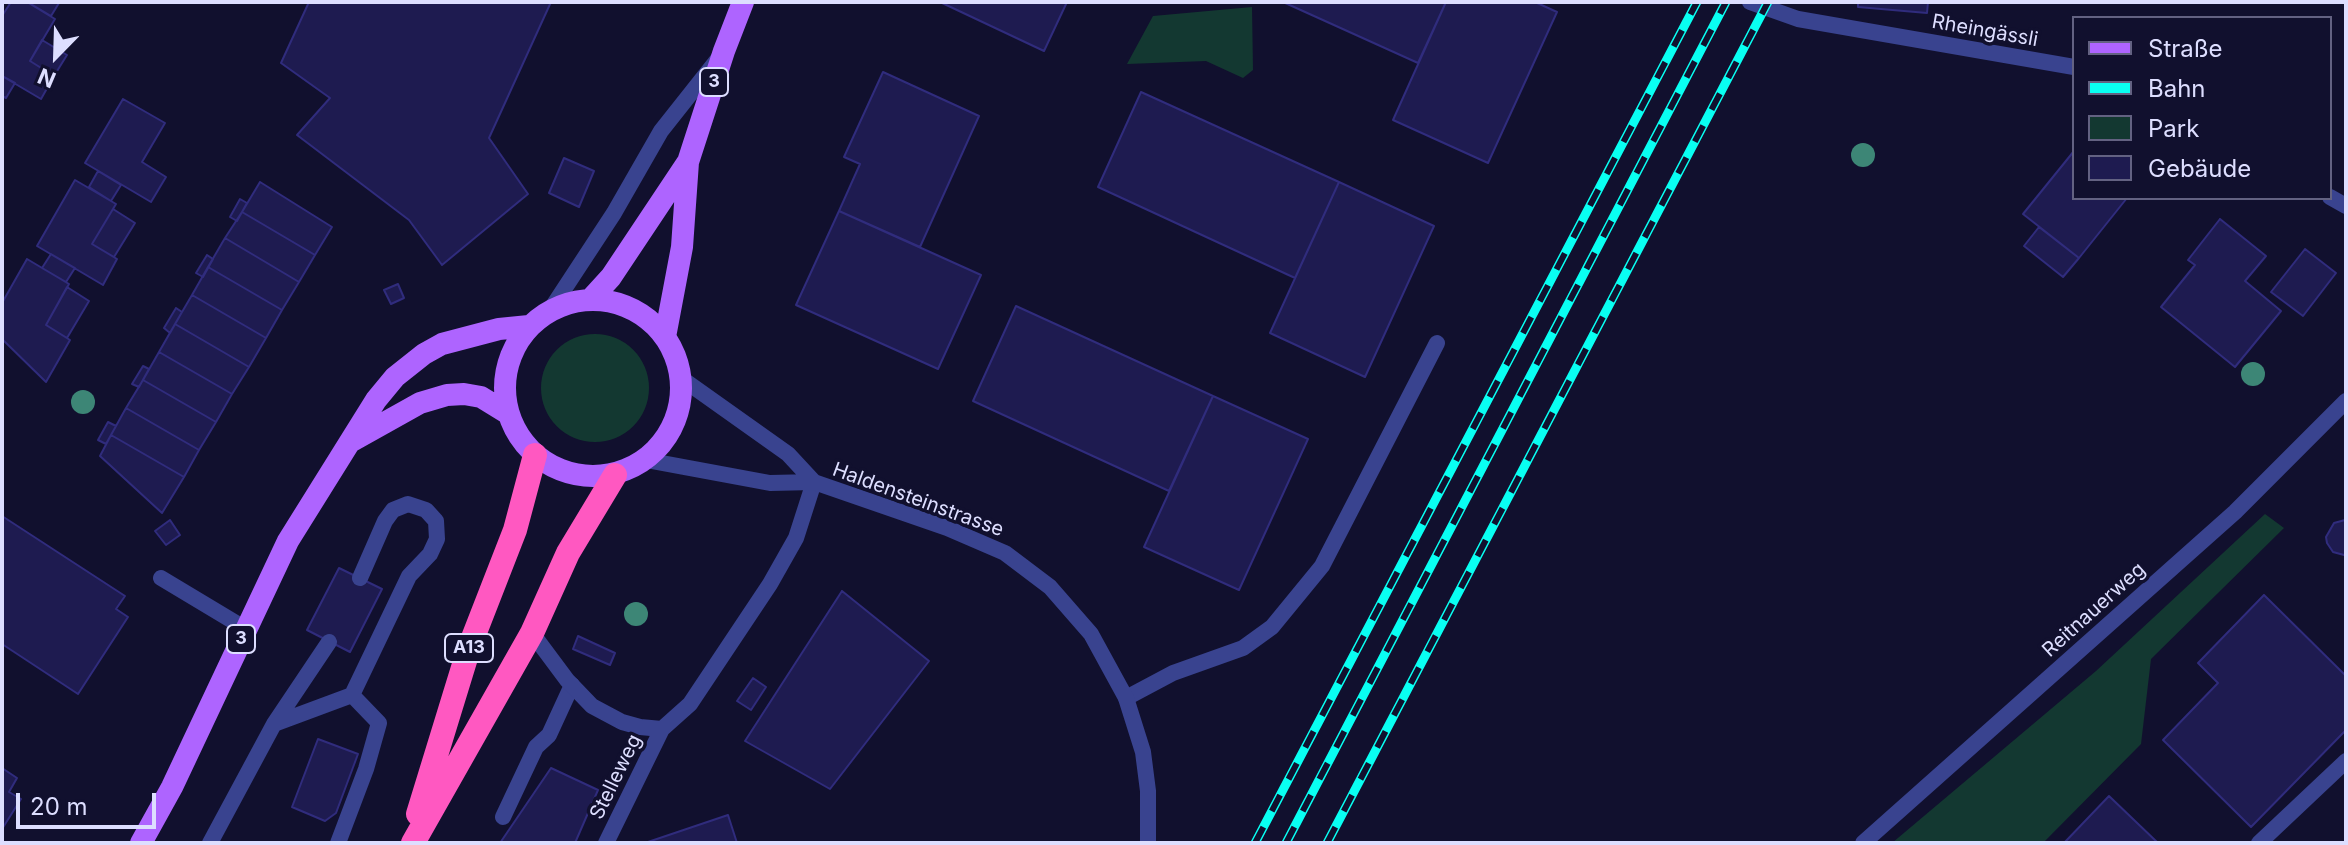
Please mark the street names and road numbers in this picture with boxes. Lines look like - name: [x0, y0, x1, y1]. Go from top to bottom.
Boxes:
- street label: Rheingässli: [1930, 10, 2040, 52]
- road number: 3: [700, 68, 728, 96]
- street label: Haldensteinstrasse: [829, 458, 1007, 542]
- street label: Reitnauerweg: [2038, 558, 2150, 662]
- road number: 3: [227, 625, 255, 653]
- road number: A13: [445, 634, 493, 662]
- street label: Stelleweg: [585, 731, 647, 823]

